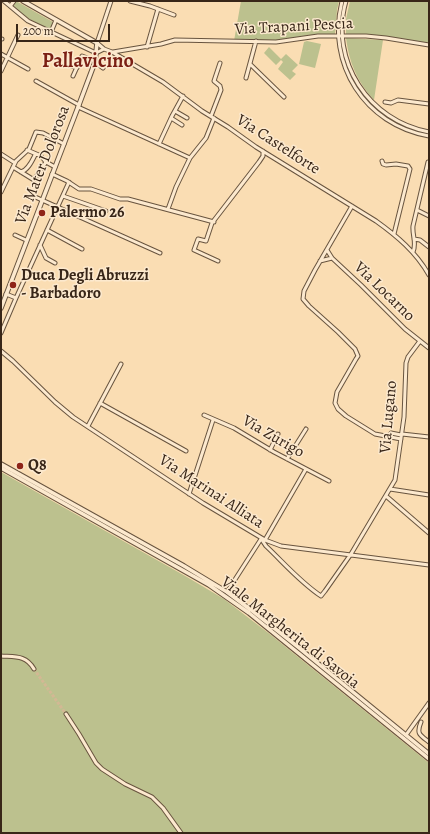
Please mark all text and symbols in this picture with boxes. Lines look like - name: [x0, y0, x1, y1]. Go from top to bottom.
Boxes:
- street label: Via Trapani Pescia: [234, 14, 354, 40]
- scale bar: [18, 16, 112, 42]
- text: 200 m: [23, 23, 54, 39]
- district label: Pallavicino: [42, 50, 134, 74]
- street label: Via Mater Dolorosa: [12, 103, 74, 227]
- street label: Via Castelforte: [232, 111, 324, 179]
- place label: Palermo 26: [50, 203, 124, 223]
- marker: Palermo 26: [37, 208, 47, 218]
- street label: Via Locarno: [350, 258, 418, 326]
- place label: Duca Degli Abruzzi - Barbadoro: [21, 266, 149, 304]
- marker: Duca Degli Abruzzi - Barbadoro: [8, 280, 18, 290]
- street label: Via Lugano: [376, 380, 402, 454]
- street label: Via Zurigo: [239, 412, 307, 462]
- street label: Via Marinai Alliata: [155, 451, 267, 533]
- place label: Q8: [28, 456, 47, 476]
- marker: Q8: [15, 461, 25, 471]
- street label: Viale Margherita di Savoia: [217, 573, 363, 693]

